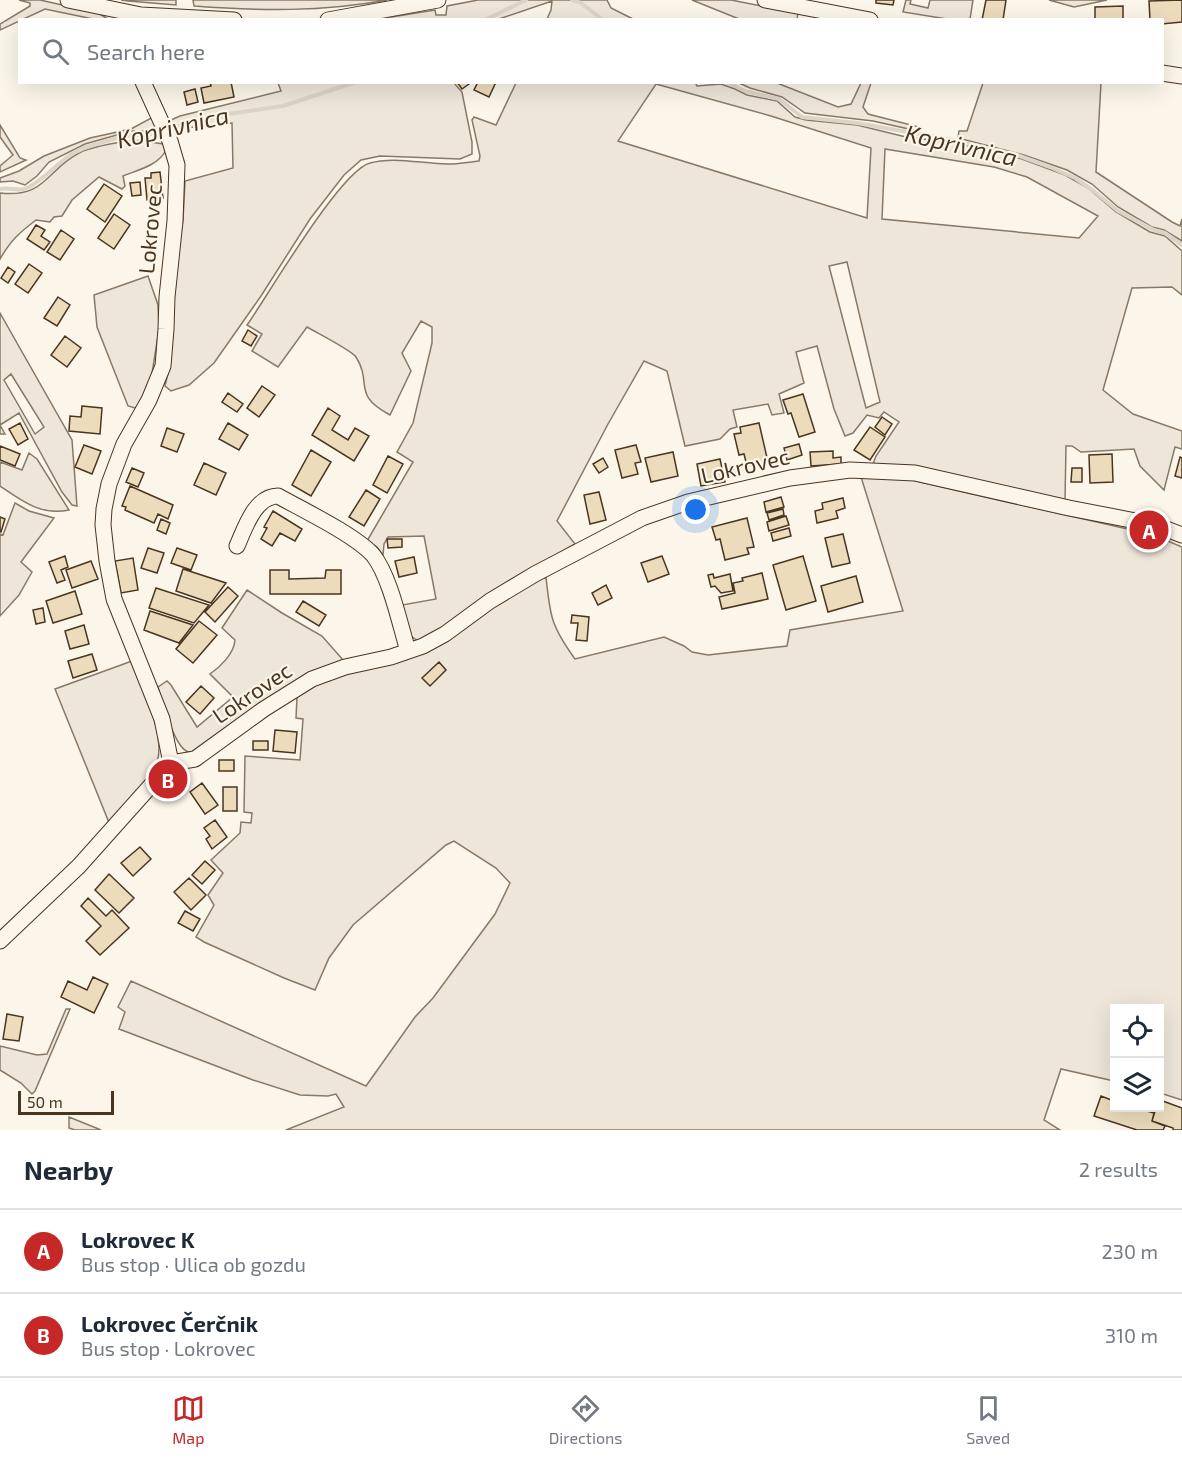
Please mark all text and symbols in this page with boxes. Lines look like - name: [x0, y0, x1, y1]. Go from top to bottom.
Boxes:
- search box: [18, 18, 1164, 84]
- icon: search: [39, 35, 72, 68]
- text: Search here: [87, 38, 205, 64]
- water label: Koprivnica: [114, 100, 232, 154]
- water label: Koprivnica: [902, 118, 1020, 172]
- street label: Lokrovec: [132, 183, 166, 275]
- street label: Lokrovec: [698, 442, 792, 488]
- your location: [681, 495, 710, 524]
- pin: A: [1130, 508, 1168, 552]
- street label: Lokrovec: [207, 656, 296, 728]
- pin: B: [148, 756, 188, 802]
- map controls: [1110, 1004, 1164, 1112]
- button: locate: [1110, 1004, 1164, 1058]
- button: layers: [1110, 1058, 1164, 1112]
- scale bar: [18, 1088, 114, 1116]
- text: 50 m: [27, 1092, 63, 1111]
- text: Nearby: [24, 1154, 113, 1185]
- text: 2 results: [1079, 1157, 1158, 1181]
- text: Lokrovec K: [81, 1226, 195, 1252]
- text: A: [37, 1239, 50, 1263]
- text: 230 m: [1102, 1239, 1158, 1263]
- text: Bus stop · Ulica ob gozdu: [81, 1252, 306, 1276]
- text: Lokrovec Čerčnik: [81, 1310, 258, 1336]
- text: B: [37, 1323, 50, 1347]
- text: 310 m: [1105, 1323, 1158, 1347]
- text: Bus stop · Lokrovec: [81, 1336, 256, 1360]
- tab: Map: [172, 1392, 205, 1447]
- tab: Directions: [549, 1392, 622, 1447]
- tab: Saved: [966, 1392, 1010, 1447]

